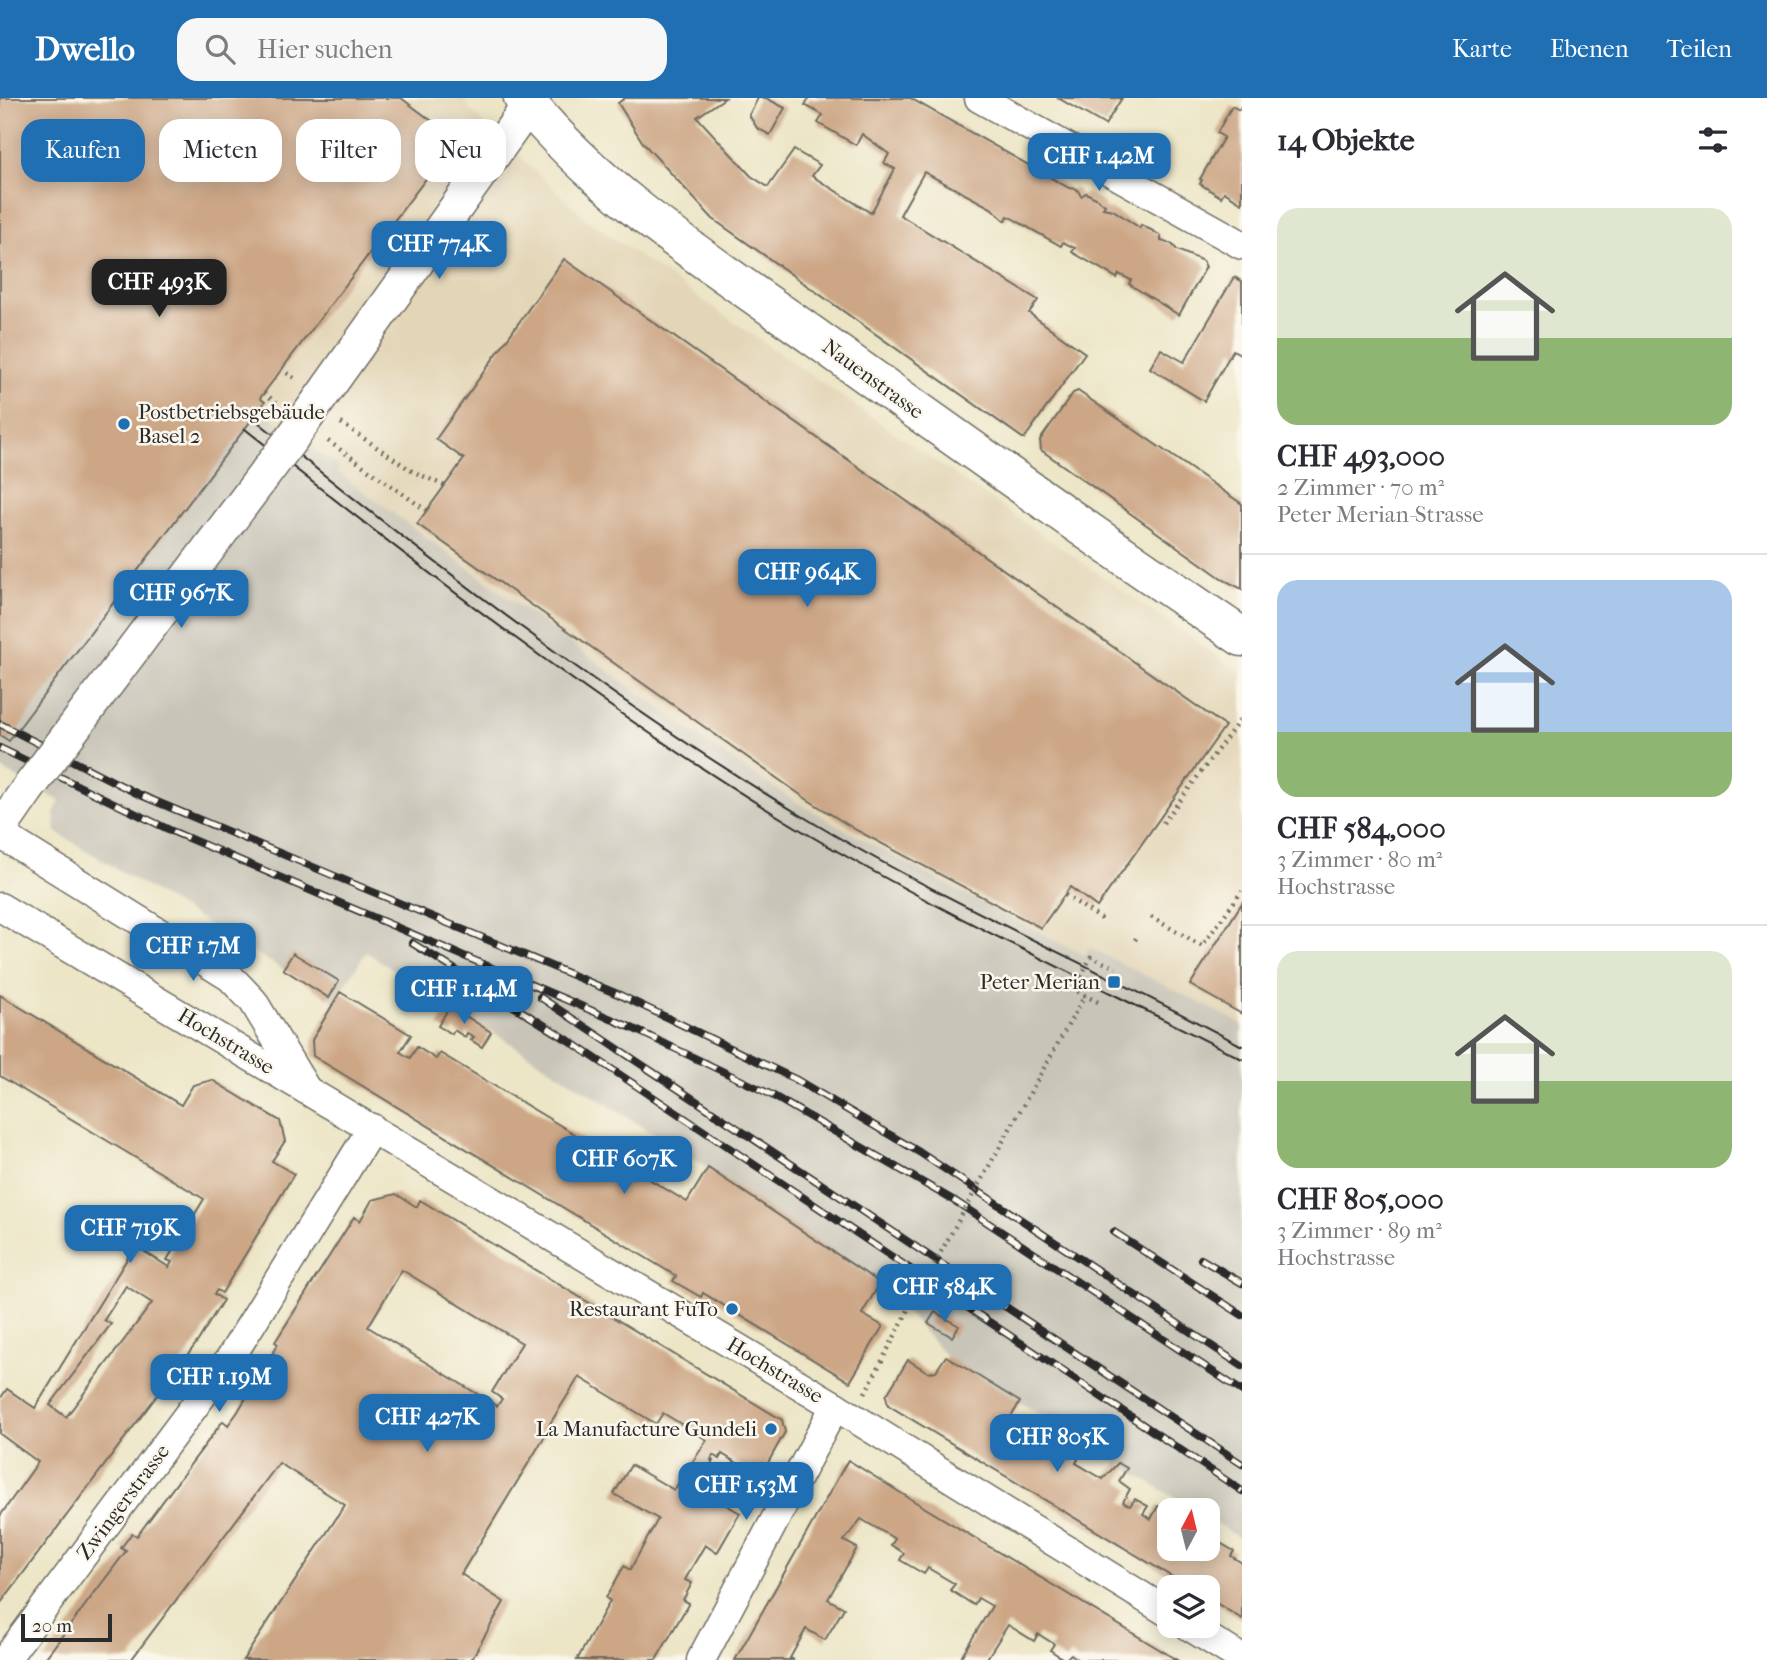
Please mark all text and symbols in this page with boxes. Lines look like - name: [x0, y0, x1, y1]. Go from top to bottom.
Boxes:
- search box: [177, 18, 667, 81]
- text: Dwello: [35, 30, 135, 69]
- icon: search: [201, 30, 239, 68]
- text: Hier suchen: [257, 34, 393, 65]
- text: Karte: [1452, 35, 1512, 63]
- text: Ebenen: [1550, 35, 1629, 63]
- text: Teilen: [1667, 35, 1732, 63]
- chip: Kaufen: [21, 119, 145, 182]
- chip: Mieten: [159, 119, 282, 182]
- chip: Filter: [296, 119, 401, 182]
- chip: Neu: [415, 119, 506, 182]
- icon: filters: [1694, 121, 1732, 159]
- text: 14 Objekte: [1277, 123, 1415, 158]
- pin: CHF 1.42M: [1019, 134, 1179, 193]
- text: CHF 1.42M: [1044, 142, 1154, 169]
- pin: CHF 774K: [367, 222, 511, 281]
- text: CHF 774K: [388, 230, 490, 257]
- icon: home: [1442, 253, 1568, 379]
- pin: CHF 493K: [87, 260, 231, 319]
- text: CHF 493K: [108, 268, 210, 295]
- street label: Nauenstrasse: [818, 334, 928, 424]
- place label: Postbetriebsgebäude Basel 2: [138, 400, 325, 448]
- marker: Postbetriebsgebäude Basel 2: [116, 416, 132, 432]
- text: CHF 493,000: [1277, 439, 1445, 474]
- text: 2 Zimmer · 70 m²: [1277, 474, 1444, 501]
- text: Peter Merian-Strasse: [1277, 501, 1484, 528]
- pin: CHF 964K: [735, 550, 879, 609]
- text: CHF 964K: [754, 558, 860, 585]
- pin: CHF 967K: [109, 570, 253, 630]
- text: CHF 967K: [129, 579, 233, 606]
- icon: home: [1442, 625, 1568, 751]
- text: CHF 584,000: [1277, 811, 1446, 846]
- text: 3 Zimmer · 80 m²: [1277, 846, 1442, 873]
- text: Hochstrasse: [1277, 873, 1395, 900]
- pin: CHF 1.7M: [121, 924, 265, 983]
- text: CHF 1.7M: [146, 932, 240, 959]
- pin: CHF 1.14M: [384, 967, 544, 1026]
- place label: Peter Merian: [980, 970, 1100, 994]
- marker: Peter Merian: [1106, 974, 1122, 990]
- text: CHF 1.14M: [411, 975, 517, 1002]
- icon: home: [1442, 996, 1568, 1122]
- street label: Hochstrasse: [174, 1003, 278, 1079]
- pin: CHF 607K: [552, 1136, 696, 1196]
- text: CHF 607K: [572, 1145, 676, 1172]
- text: CHF 805,000: [1277, 1182, 1444, 1217]
- pin: CHF 719K: [58, 1206, 202, 1265]
- text: CHF 719K: [80, 1214, 180, 1241]
- text: 3 Zimmer · 89 m²: [1277, 1217, 1442, 1244]
- text: Hochstrasse: [1277, 1244, 1395, 1271]
- pin: CHF 584K: [872, 1264, 1016, 1324]
- text: CHF 584K: [893, 1273, 995, 1300]
- place label: Restaurant FuTo: [569, 1297, 718, 1321]
- marker: Restaurant FuTo: [724, 1301, 740, 1317]
- street label: Hochstrasse: [723, 1332, 827, 1408]
- pin: CHF 1.19M: [139, 1354, 299, 1414]
- text: CHF 1.19M: [167, 1363, 271, 1390]
- pin: CHF 427K: [355, 1394, 499, 1454]
- text: CHF 427K: [375, 1403, 479, 1430]
- pin: CHF 805K: [985, 1414, 1129, 1474]
- place label: La Manufacture Gundeli: [536, 1417, 757, 1441]
- marker: La Manufacture Gundeli: [763, 1421, 779, 1437]
- text: CHF 805K: [1006, 1423, 1108, 1450]
- street label: Zwingerstrasse: [72, 1440, 174, 1564]
- pin: CHF 1.53M: [666, 1462, 826, 1522]
- text: CHF 1.53M: [694, 1471, 798, 1498]
- north arrow: [1157, 1498, 1220, 1561]
- map controls: [1157, 1498, 1220, 1638]
- button: layers: [1157, 1575, 1220, 1638]
- scale bar: [21, 1611, 112, 1643]
- text: 20 m: [32, 1615, 72, 1637]

